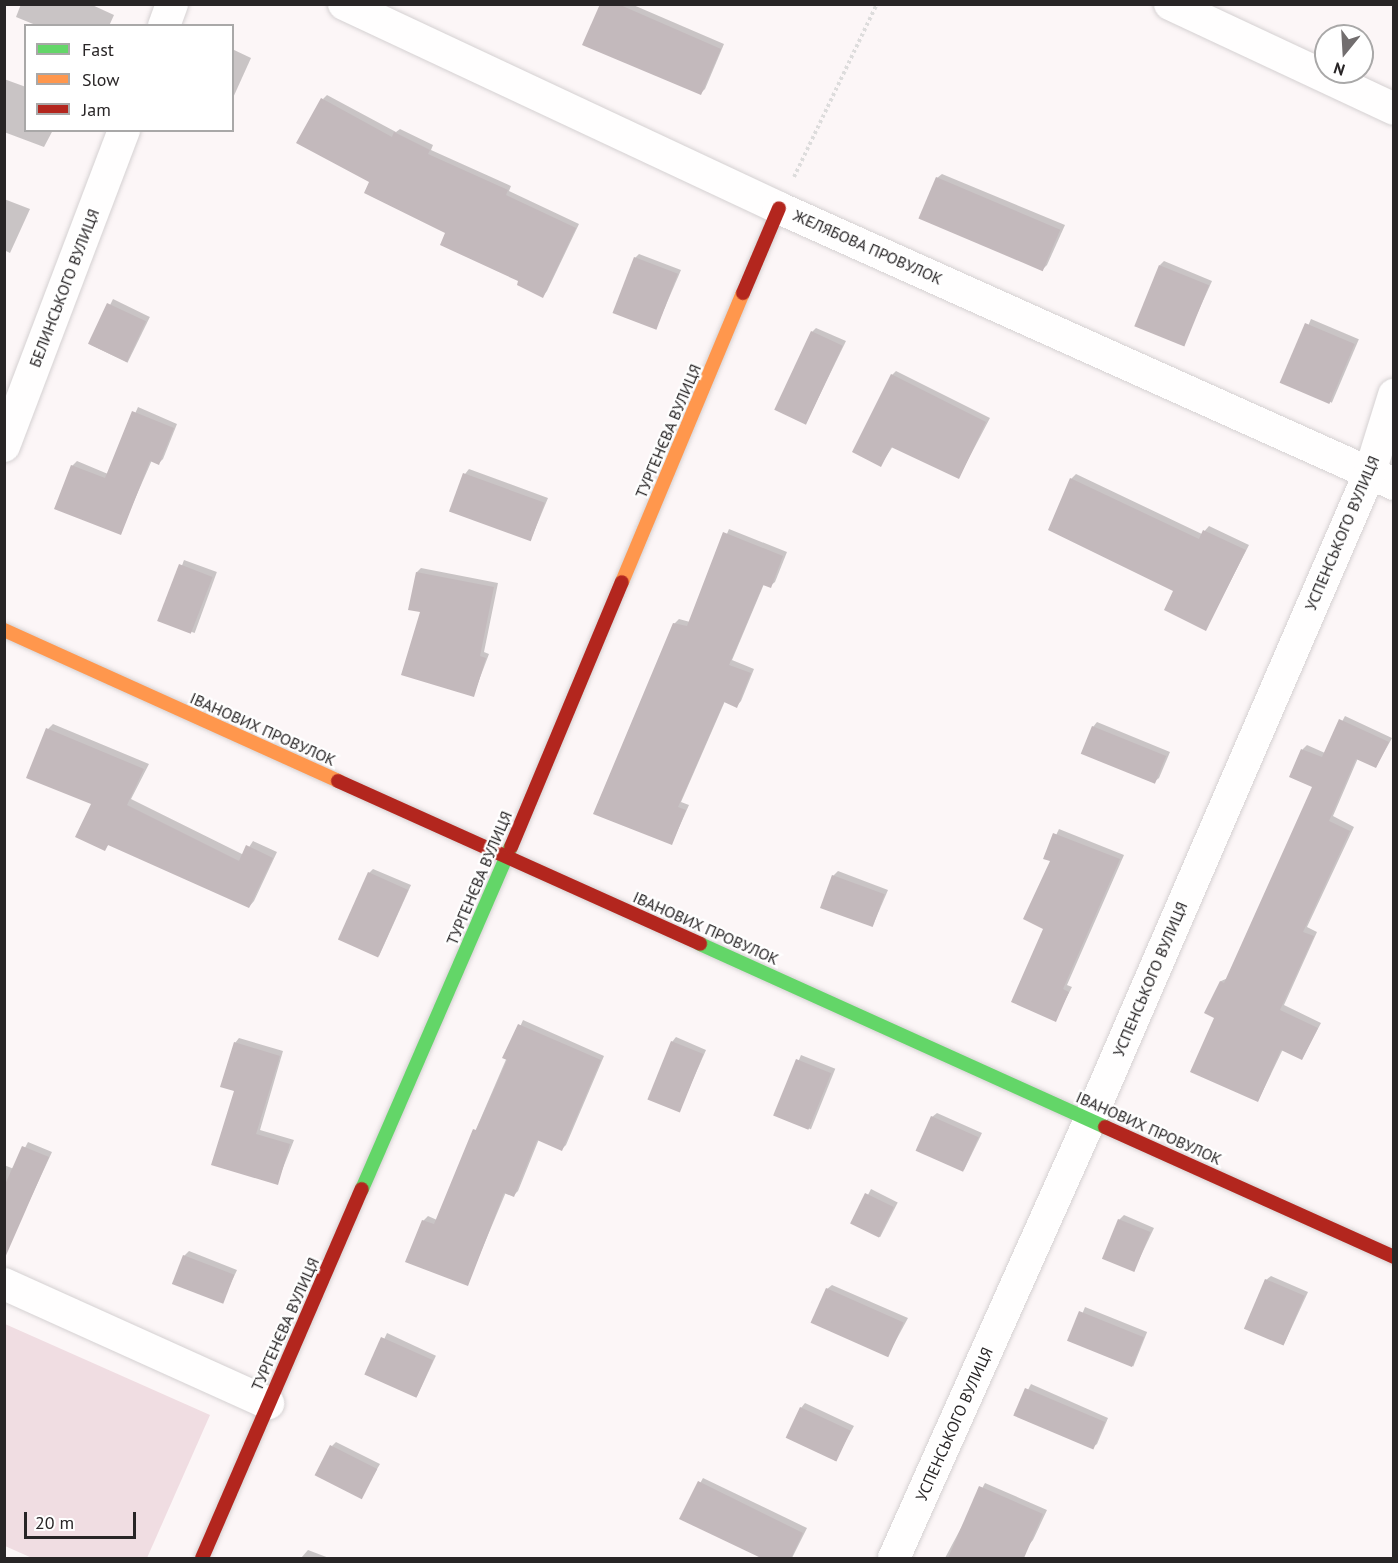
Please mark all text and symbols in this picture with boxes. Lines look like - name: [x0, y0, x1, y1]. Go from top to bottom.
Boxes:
- legend: [24, 24, 234, 132]
- north arrow: [1314, 24, 1374, 84]
- text: Fast: [82, 38, 114, 61]
- text: N: [1331, 58, 1347, 80]
- text: Slow: [82, 68, 120, 91]
- text: Jam: [82, 98, 111, 121]
- street label: ЖЕЛЯБОВА ПРОВУЛОК: [790, 205, 946, 289]
- street label: БЕЛИНСЬКОГО ВУЛИЦЯ: [25, 206, 103, 370]
- street label: ТУРГЕНЄВА ВУЛИЦЯ: [631, 361, 705, 501]
- street label: УСПЕНСЬКОГО ВУЛИЦЯ: [1301, 453, 1383, 613]
- street label: ІВАНОВИХ ПРОВУЛОК: [187, 688, 339, 770]
- street label: ТУРГЕНЄВА ВУЛИЦЯ: [442, 808, 516, 948]
- street label: ІВАНОВИХ ПРОВУЛОК: [630, 887, 782, 969]
- street label: УСПЕНСЬКОГО ВУЛИЦЯ: [1109, 899, 1191, 1059]
- street label: ІВАНОВИХ ПРОВУЛОК: [1073, 1087, 1225, 1169]
- street label: ТУРГЕНЄВА ВУЛИЦЯ: [247, 1254, 323, 1394]
- street label: УСПЕНСЬКОГО ВУЛИЦЯ: [911, 1344, 997, 1504]
- scale bar: [27, 1500, 140, 1538]
- text: 20 m: [35, 1511, 74, 1534]

